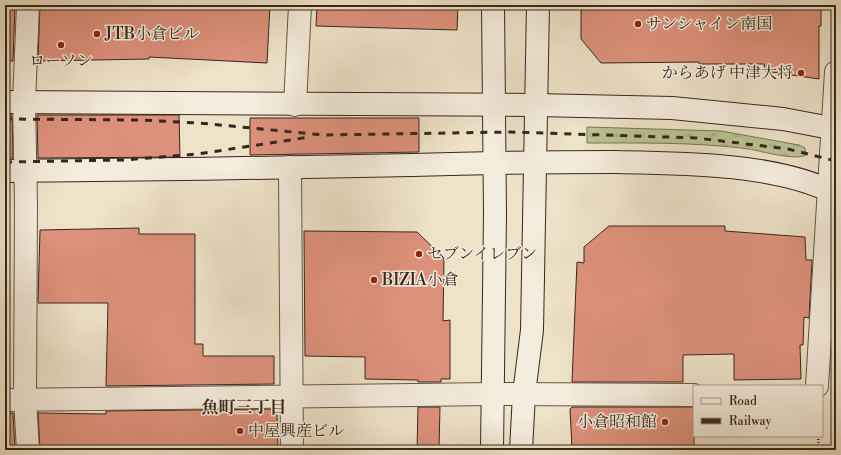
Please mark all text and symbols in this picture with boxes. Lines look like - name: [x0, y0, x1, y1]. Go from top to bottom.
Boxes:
- place label: サンシャイン南国: [646, 14, 772, 34]
- marker: サンシャイン南国: [633, 19, 643, 29]
- place label: JTB小倉ビル: [104, 24, 199, 44]
- marker: JTB小倉ビル: [92, 29, 102, 39]
- marker: ローソン: [56, 40, 66, 50]
- place label: ローソン: [29, 51, 93, 71]
- place label: からあげ 中津大将: [662, 63, 793, 83]
- marker: からあげ 中津大将: [796, 68, 806, 78]
- place label: セブンイレブン: [427, 244, 537, 264]
- marker: セブンイレブン: [414, 249, 424, 259]
- place label: BIZIA小倉: [381, 270, 459, 290]
- marker: BIZIA小倉: [369, 275, 379, 285]
- legend: [693, 385, 823, 437]
- text: Road: [729, 394, 757, 409]
- district label: 魚町三丁目: [202, 397, 287, 419]
- place label: 小倉昭和館: [577, 412, 657, 432]
- text: Railway: [729, 414, 771, 429]
- marker: 小倉昭和館: [660, 417, 670, 427]
- place label: 中屋興産ビル: [248, 421, 344, 441]
- marker: 中屋興産ビル: [235, 426, 245, 436]

